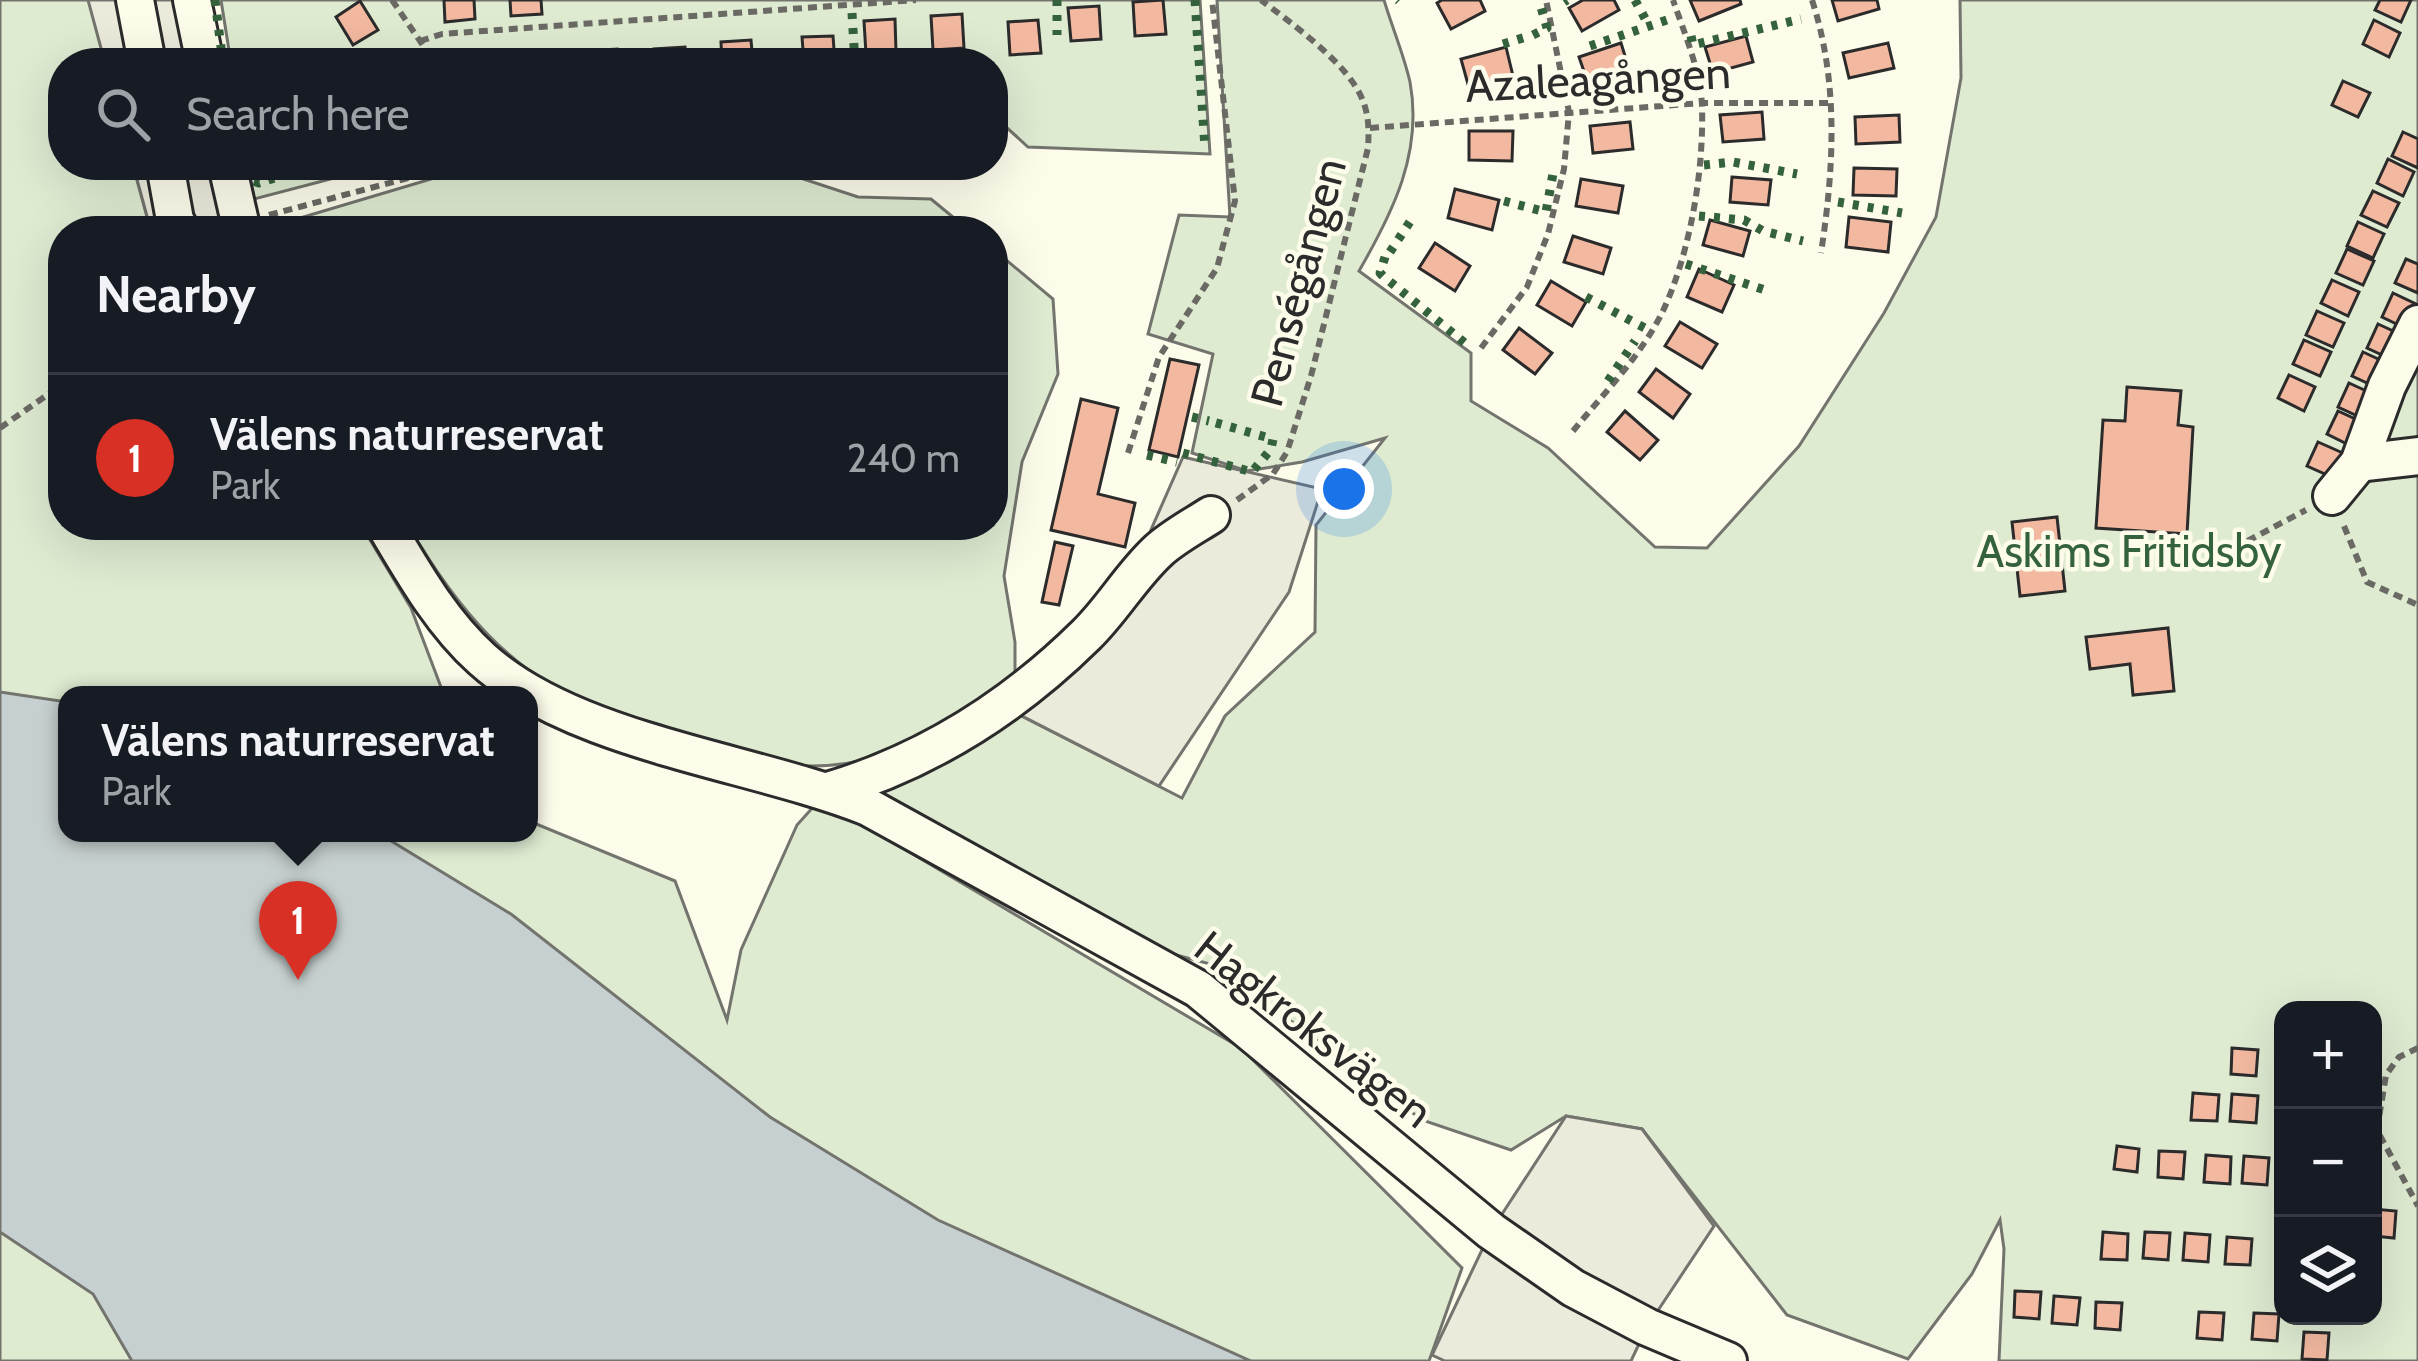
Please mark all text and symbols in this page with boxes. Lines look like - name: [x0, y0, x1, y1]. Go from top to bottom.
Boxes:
- street label: Azaleagången: [1464, 45, 1732, 113]
- search box: [48, 48, 1008, 180]
- icon: search: [90, 81, 156, 147]
- text: Search here: [186, 87, 410, 141]
- street label: Penségången: [1239, 152, 1357, 412]
- text: Nearby: [96, 263, 256, 325]
- text: Välens naturreservat: [210, 407, 604, 461]
- text: 1: [128, 434, 142, 482]
- text: 240 m: [847, 434, 960, 482]
- your location: [1314, 459, 1374, 519]
- text: Park: [210, 461, 280, 509]
- park label: Askims Fritidsby: [1976, 524, 2282, 578]
- popup: [58, 686, 538, 842]
- text: Välens naturreservat: [101, 713, 495, 767]
- text: Park: [101, 767, 171, 815]
- pin: 1: [259, 881, 337, 980]
- street label: Hagkroksvägen: [1184, 919, 1444, 1139]
- map controls: [2274, 1001, 2382, 1325]
- button: +: [2274, 1001, 2382, 1109]
- button: −: [2274, 1109, 2382, 1217]
- button: layers: [2274, 1217, 2382, 1325]

